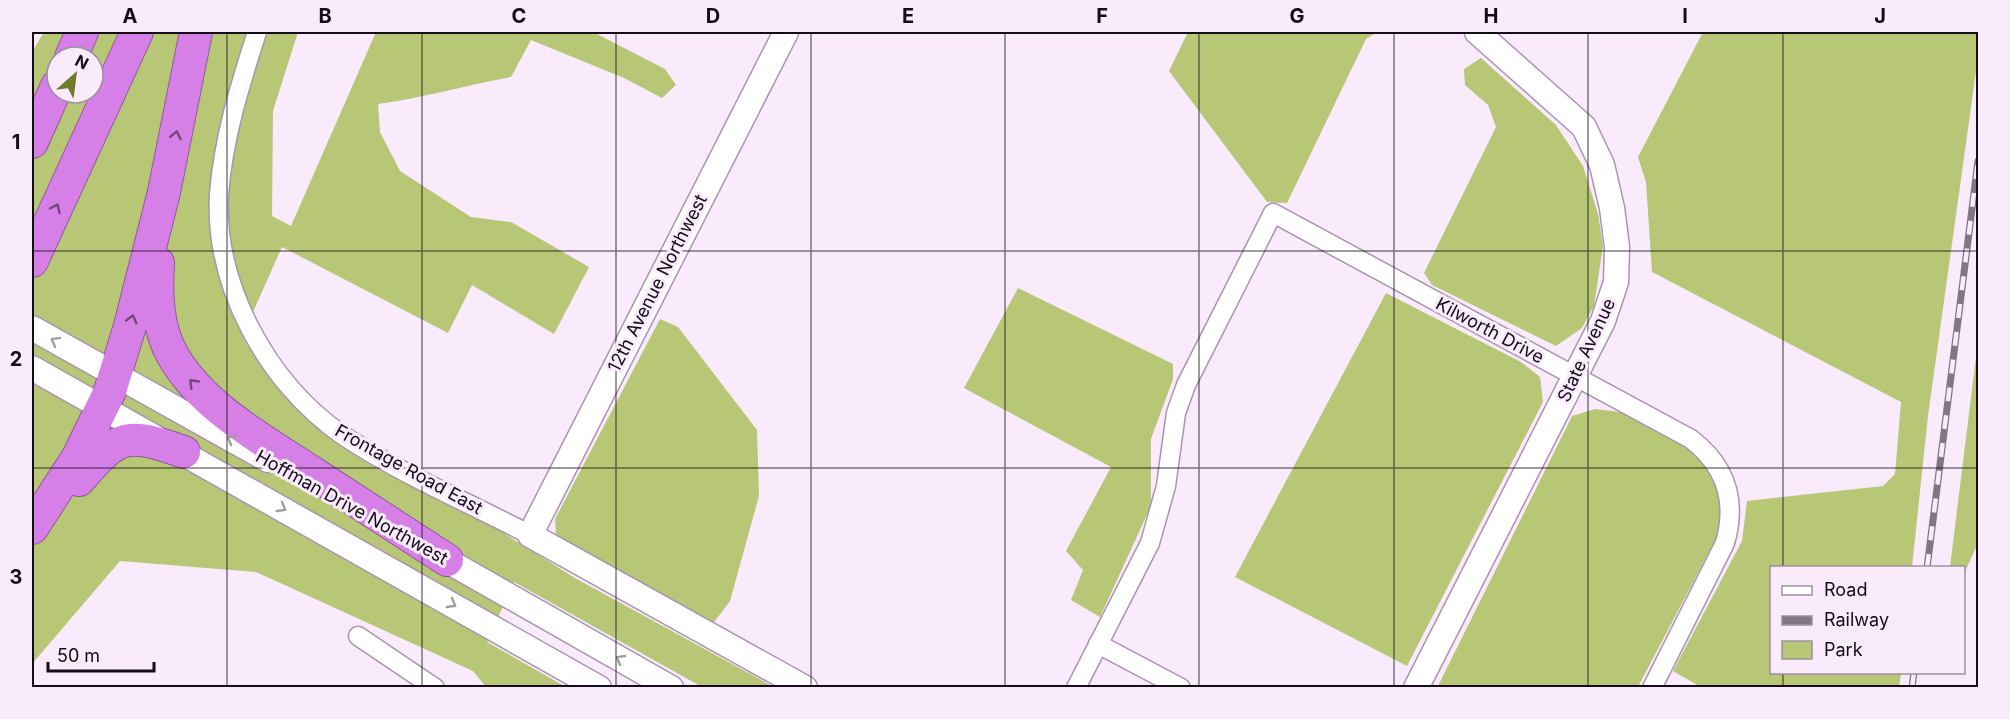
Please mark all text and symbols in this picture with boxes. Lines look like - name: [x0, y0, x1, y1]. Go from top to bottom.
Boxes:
- text: A: [123, 4, 138, 28]
- text: B: [318, 4, 332, 28]
- text: C: [512, 4, 526, 28]
- text: D: [706, 4, 720, 28]
- text: E: [902, 4, 914, 28]
- text: F: [1096, 4, 1108, 28]
- text: G: [1289, 4, 1305, 28]
- text: H: [1484, 4, 1498, 28]
- text: I: [1682, 4, 1688, 28]
- text: J: [1874, 4, 1886, 28]
- north arrow: [45, 45, 105, 105]
- text: N: [72, 50, 92, 73]
- text: 1: [12, 130, 20, 154]
- one-way arrow: [169, 130, 182, 140]
- street label: 12th Avenue Northwest: [603, 191, 711, 375]
- one-way arrow: [49, 203, 61, 214]
- street label: Kilworth Drive: [1432, 293, 1548, 367]
- street label: State Avenue: [1553, 295, 1619, 405]
- one-way arrow: [125, 314, 137, 325]
- one-way arrow: [51, 337, 61, 348]
- text: 2: [10, 347, 22, 371]
- one-way arrow: [190, 379, 201, 390]
- street label: Frontage Road East: [332, 420, 487, 518]
- one-way arrow: [227, 435, 237, 446]
- street label: Hoffman Drive Northwest: [252, 445, 452, 569]
- one-way arrow: [276, 501, 286, 512]
- text: 3: [10, 565, 22, 589]
- legend: [1770, 566, 1965, 674]
- text: Road: [1824, 579, 1867, 600]
- one-way arrow: [446, 597, 456, 608]
- text: Railway: [1824, 609, 1889, 630]
- scale bar: [48, 635, 154, 673]
- text: Park: [1824, 639, 1863, 660]
- text: 50 m: [57, 645, 100, 666]
- one-way arrow: [616, 655, 627, 666]

